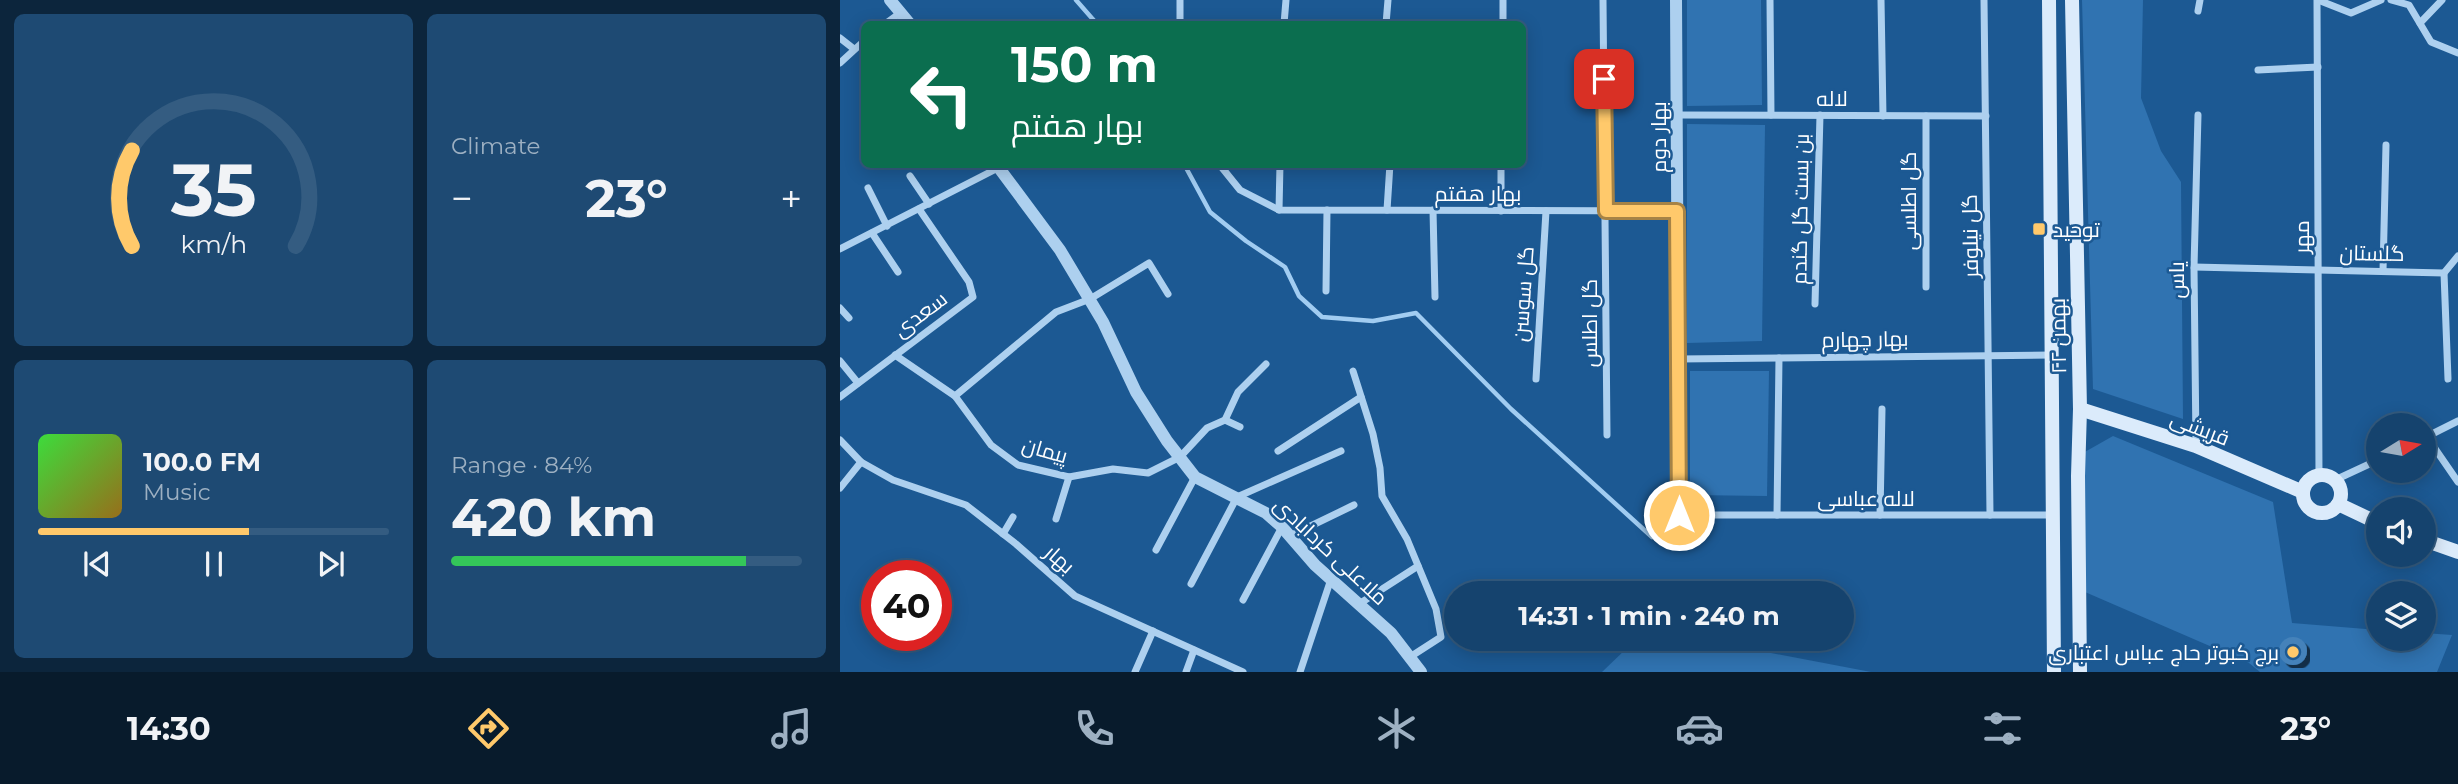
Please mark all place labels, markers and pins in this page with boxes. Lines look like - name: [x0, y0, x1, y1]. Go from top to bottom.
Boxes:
- pin: [1574, 49, 1634, 109]
- place label: توحید: [2053, 217, 2100, 242]
- marker: توحید: [2031, 221, 2047, 237]
- place label: برج کبوتر حاج عباس اعتباری: [2048, 640, 2279, 667]
- marker: برج کبوتر حاج عباس اعتباری: [2285, 644, 2301, 660]

